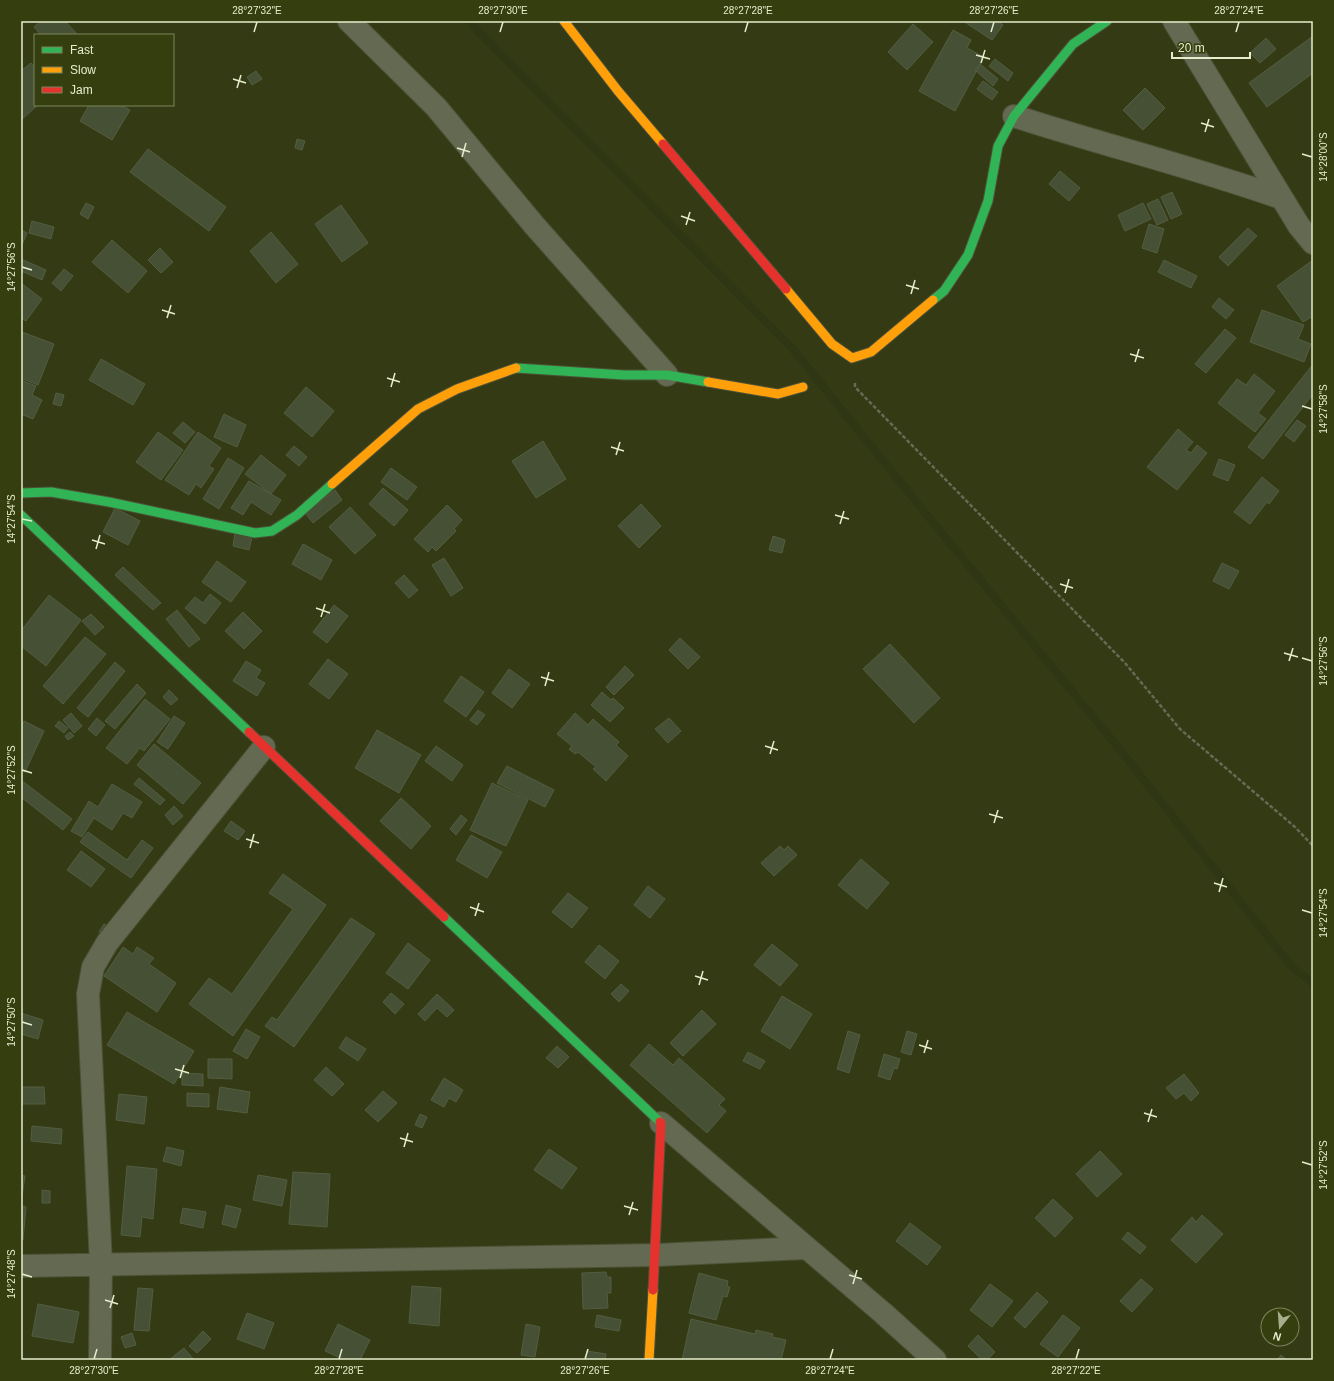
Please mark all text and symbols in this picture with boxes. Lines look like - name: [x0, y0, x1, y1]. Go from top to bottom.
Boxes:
- text: 28°27'32"E: [232, 5, 282, 16]
- text: 28°27'30"E: [478, 5, 528, 16]
- text: 28°27'28"E: [723, 5, 773, 16]
- text: 28°27'26"E: [969, 5, 1019, 16]
- text: 28°27'24"E: [1214, 5, 1264, 16]
- legend: [34, 34, 174, 106]
- scale bar: [1172, 34, 1250, 60]
- text: 20 m: [1178, 41, 1205, 55]
- text: Fast: [70, 43, 94, 57]
- text: Slow: [70, 63, 96, 77]
- text: Jam: [70, 83, 93, 97]
- text: 14°28'00"S: [1318, 132, 1329, 182]
- text: 14°27'56"S: [6, 242, 17, 292]
- text: 14°27'58"S: [1318, 384, 1329, 434]
- text: 14°27'54"S: [6, 494, 17, 544]
- text: 14°27'56"S: [1318, 636, 1329, 686]
- text: 14°27'52"S: [6, 745, 17, 795]
- text: 14°27'54"S: [1318, 888, 1329, 938]
- text: 14°27'50"S: [6, 997, 17, 1047]
- text: 14°27'52"S: [1318, 1140, 1329, 1190]
- text: 14°27'48"S: [6, 1249, 17, 1299]
- north arrow: [1260, 1307, 1300, 1347]
- text: N: [1271, 1330, 1283, 1343]
- text: 28°27'30"E: [69, 1365, 119, 1376]
- text: 28°27'28"E: [314, 1365, 364, 1376]
- text: 28°27'26"E: [560, 1365, 610, 1376]
- text: 28°27'24"E: [805, 1365, 855, 1376]
- text: 28°27'22"E: [1051, 1365, 1101, 1376]

